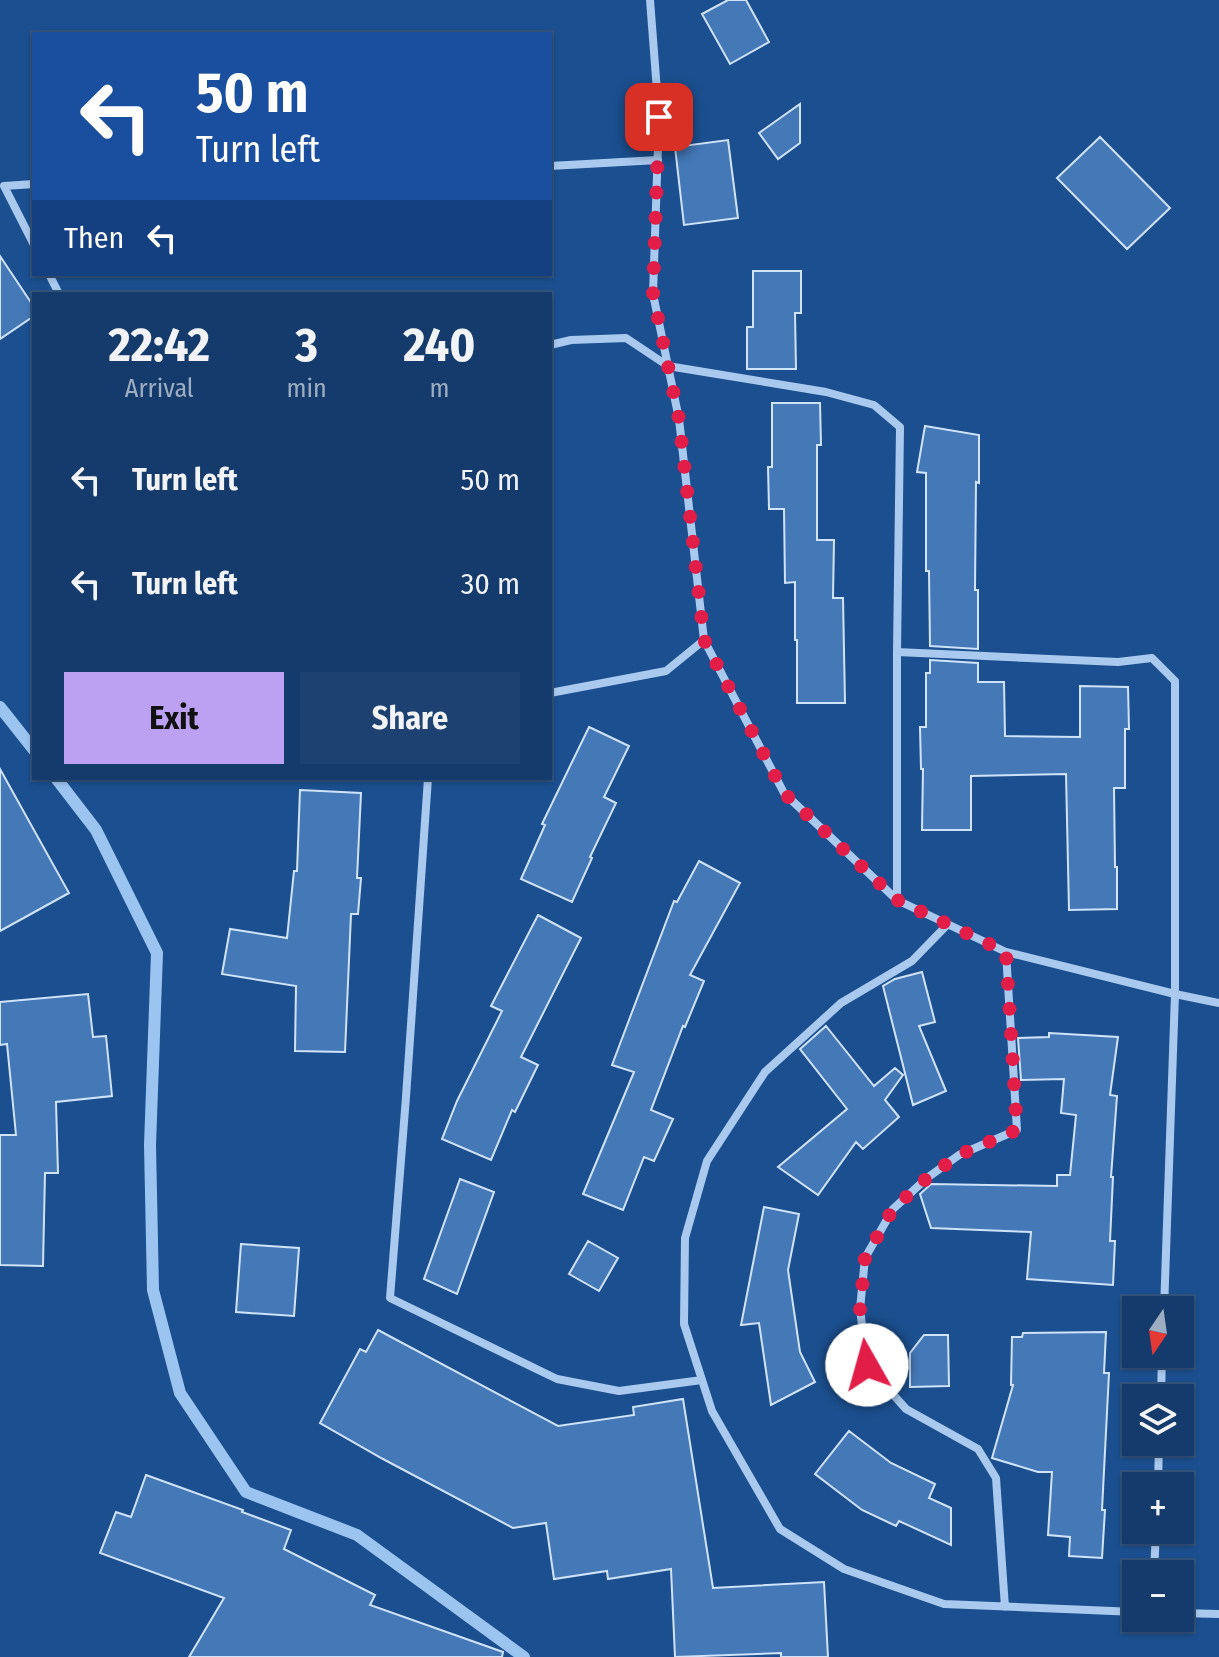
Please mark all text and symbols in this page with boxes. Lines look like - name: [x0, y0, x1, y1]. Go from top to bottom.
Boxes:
- text: 50 m: [196, 60, 308, 127]
- icon: left: [64, 64, 168, 168]
- pin: [625, 83, 693, 151]
- icon: arrive: [637, 95, 681, 139]
- text: Turn left: [196, 128, 320, 172]
- icon: left: [140, 216, 184, 260]
- text: Then: [64, 220, 124, 256]
- text: 22:42: [109, 316, 210, 374]
- text: 3: [295, 316, 318, 374]
- text: 240: [403, 316, 475, 374]
- text: Arrival: [125, 373, 194, 404]
- text: min: [287, 373, 327, 404]
- text: m: [429, 373, 449, 404]
- icon: left: [64, 458, 108, 502]
- text: Turn left: [132, 462, 238, 498]
- text: 50 m: [460, 462, 520, 498]
- icon: left: [64, 562, 108, 606]
- text: Turn left: [132, 566, 238, 602]
- text: 30 m: [461, 566, 520, 602]
- button: Exit: [64, 672, 284, 764]
- button: Share: [300, 672, 520, 764]
- north arrow: [1122, 1296, 1194, 1368]
- map controls: [1122, 1296, 1194, 1632]
- position arrow: [825, 1323, 909, 1407]
- button: layers: [1122, 1384, 1194, 1456]
- button: +: [1122, 1472, 1194, 1544]
- button: −: [1122, 1560, 1194, 1632]

